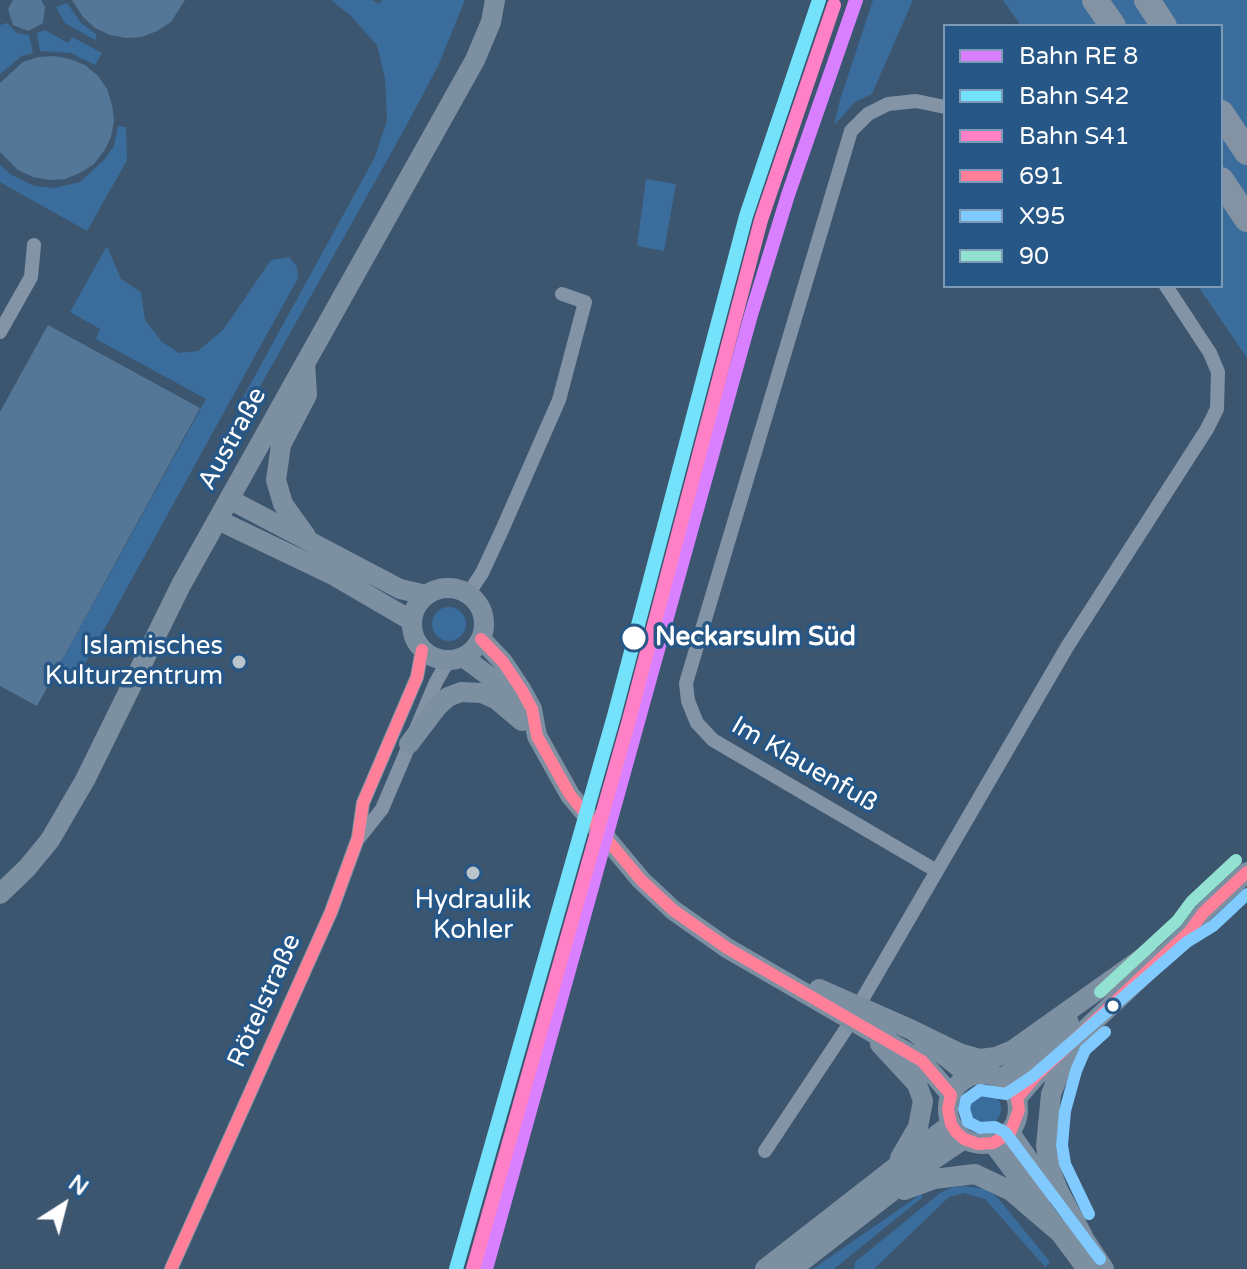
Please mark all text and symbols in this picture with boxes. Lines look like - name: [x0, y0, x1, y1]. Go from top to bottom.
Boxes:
- legend: [943, 24, 1223, 288]
- text: Bahn RE 8: [1019, 42, 1138, 71]
- text: Bahn S42: [1019, 82, 1130, 111]
- text: Bahn S41: [1019, 122, 1130, 151]
- text: 691: [1019, 162, 1064, 191]
- text: X95: [1019, 202, 1065, 231]
- text: 90: [1019, 242, 1049, 271]
- street label: Austraße: [192, 382, 274, 496]
- place label: Neckarsulm Süd: [655, 622, 856, 654]
- marker: Neckarsulm Süd: [620, 624, 648, 652]
- place label: Islamisches Kulturzentrum: [45, 631, 223, 692]
- marker: Islamisches Kulturzentrum: [230, 653, 248, 671]
- street label: Im Klauenfuß: [725, 711, 883, 819]
- marker: Hydraulik Kohler: [464, 864, 482, 882]
- place label: Hydraulik Kohler: [415, 885, 531, 946]
- street label: Rötelstraße: [222, 930, 308, 1072]
- unlabelled marker: [1105, 998, 1121, 1014]
- north arrow: [24, 1165, 104, 1245]
- text: N: [63, 1170, 93, 1201]

